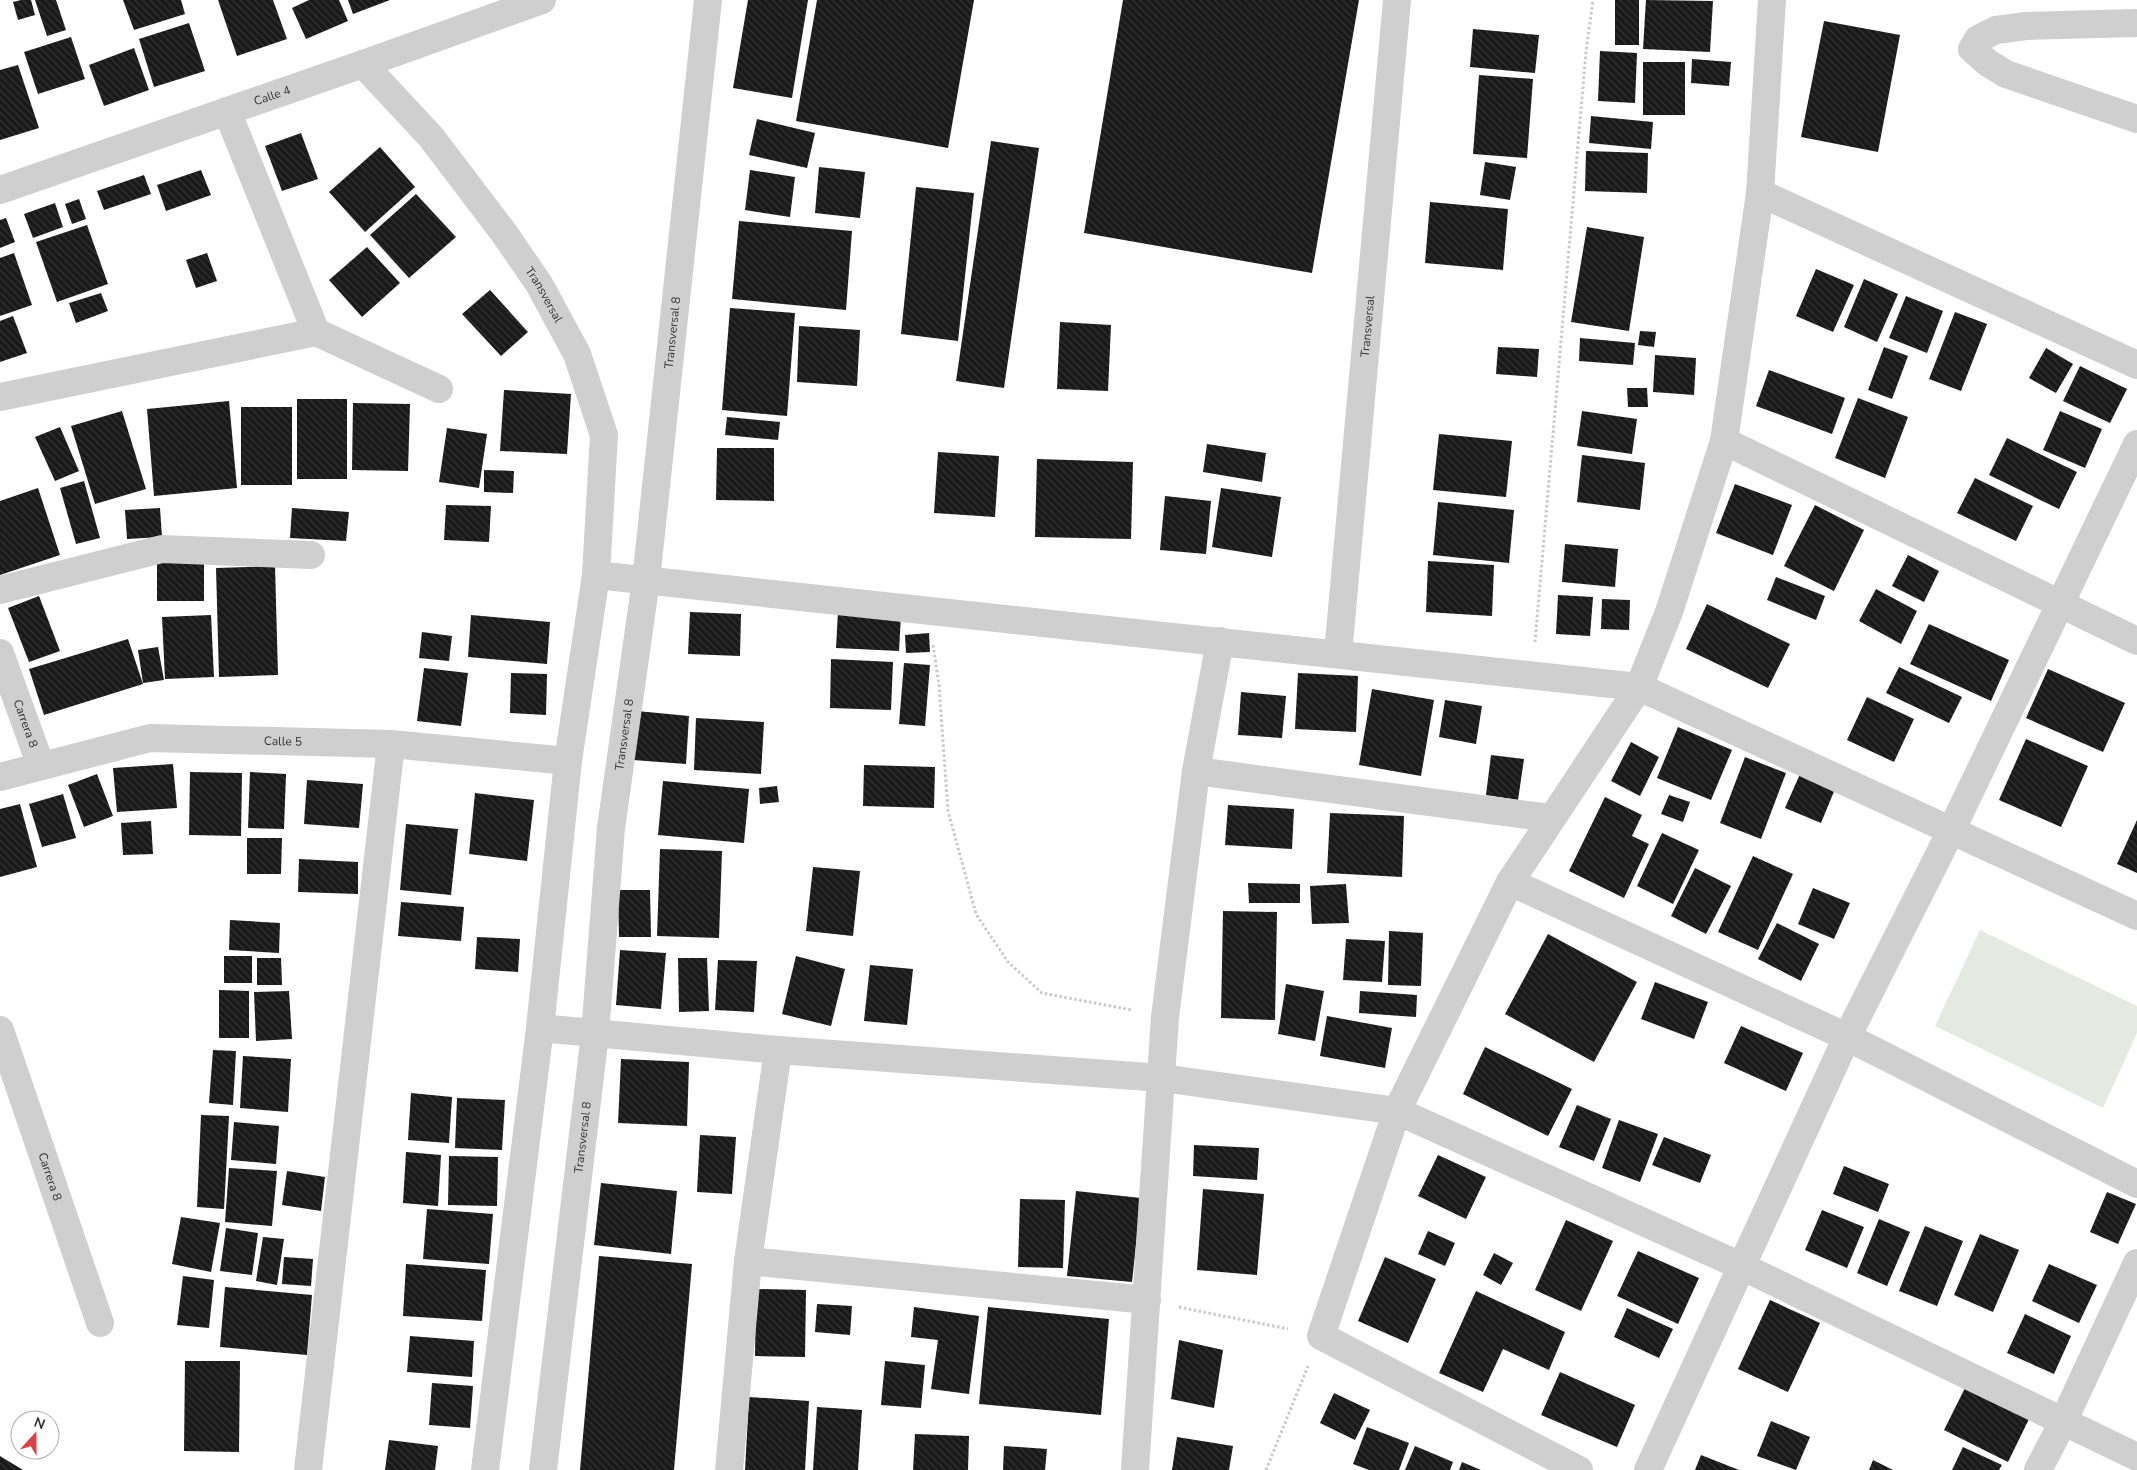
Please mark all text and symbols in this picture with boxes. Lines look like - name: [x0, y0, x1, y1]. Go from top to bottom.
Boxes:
- street label: Calle 4: [251, 82, 293, 109]
- street label: Transversal: [522, 264, 567, 326]
- street label: Transversal: [1357, 294, 1378, 358]
- street label: Transversal 8: [661, 296, 684, 369]
- street label: Carrera 8: [10, 697, 42, 750]
- street label: Transversal 8: [611, 698, 637, 771]
- street label: Calle 5: [264, 733, 302, 750]
- street label: Transversal 8: [570, 1101, 595, 1174]
- street label: Carrera 8: [34, 1150, 66, 1203]
- north arrow: [10, 1410, 60, 1460]
- text: N: [31, 1413, 48, 1434]

